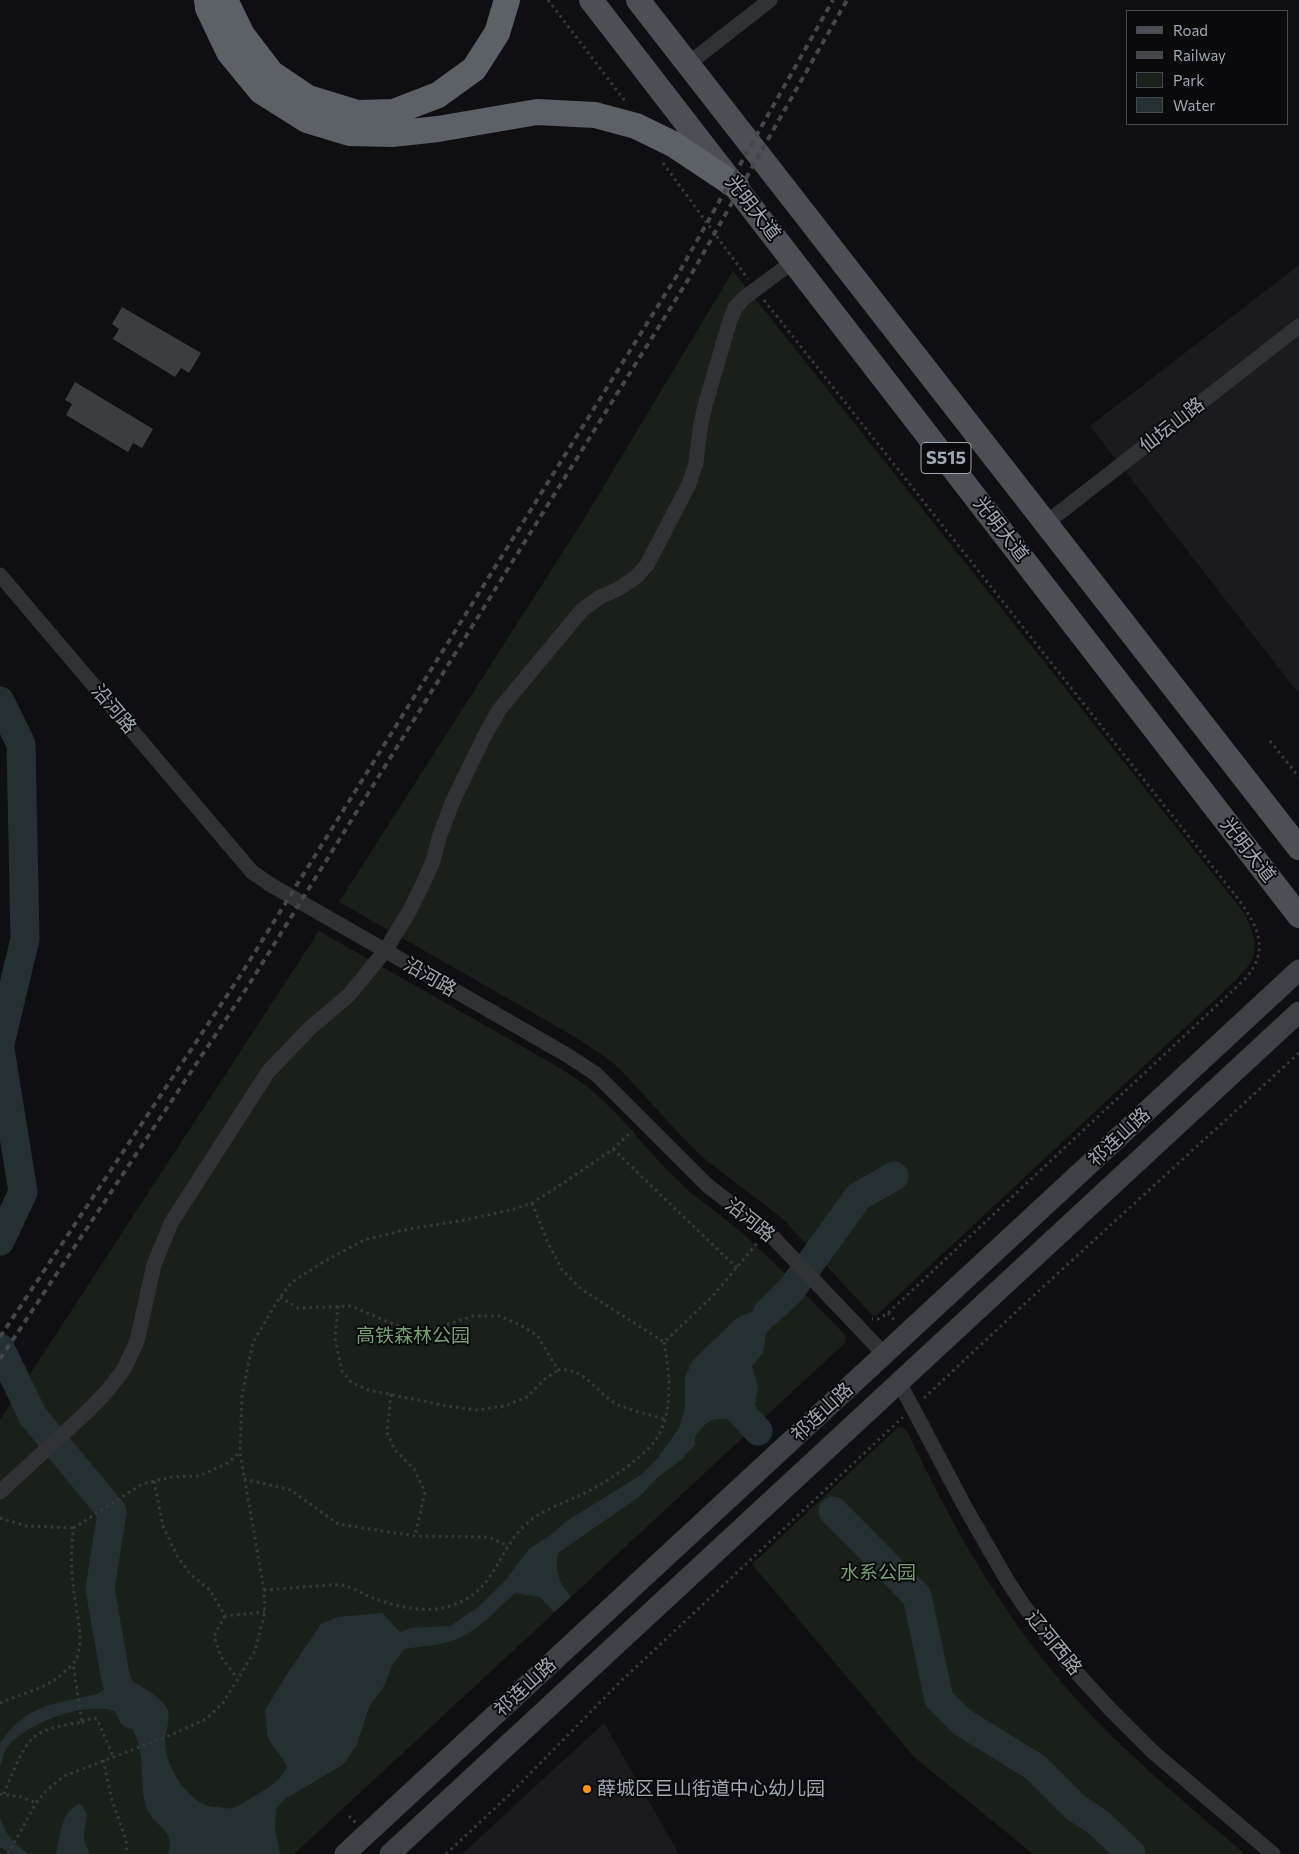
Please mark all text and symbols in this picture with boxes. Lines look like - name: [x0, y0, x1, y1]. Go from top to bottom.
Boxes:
- legend: [1126, 10, 1289, 125]
- text: Road: [1173, 21, 1208, 39]
- text: Railway: [1173, 46, 1226, 64]
- text: Park: [1173, 71, 1204, 89]
- text: Water: [1173, 96, 1215, 114]
- street label: 光明大道: [721, 171, 785, 245]
- street label: 仙坛山路: [1135, 393, 1209, 457]
- road number: S515: [921, 442, 971, 473]
- street label: 光明大道: [969, 492, 1033, 566]
- street label: 沿河路: [87, 680, 141, 738]
- street label: 光明大道: [1216, 813, 1280, 887]
- street label: 沿河路: [400, 953, 460, 1001]
- street label: 祁连山路: [1083, 1103, 1155, 1171]
- street label: 沿河路: [721, 1193, 779, 1247]
- park label: 高铁森林公园: [356, 1325, 470, 1347]
- street label: 祁连山路: [786, 1378, 858, 1446]
- park label: 水系公园: [840, 1562, 916, 1584]
- street label: 辽河西路: [1021, 1606, 1087, 1680]
- street label: 祁连山路: [489, 1653, 561, 1721]
- place label: 薛城区巨山街道中心幼儿园: [597, 1778, 825, 1800]
- marker: 薛城区巨山街道中心幼儿园: [581, 1783, 593, 1795]

